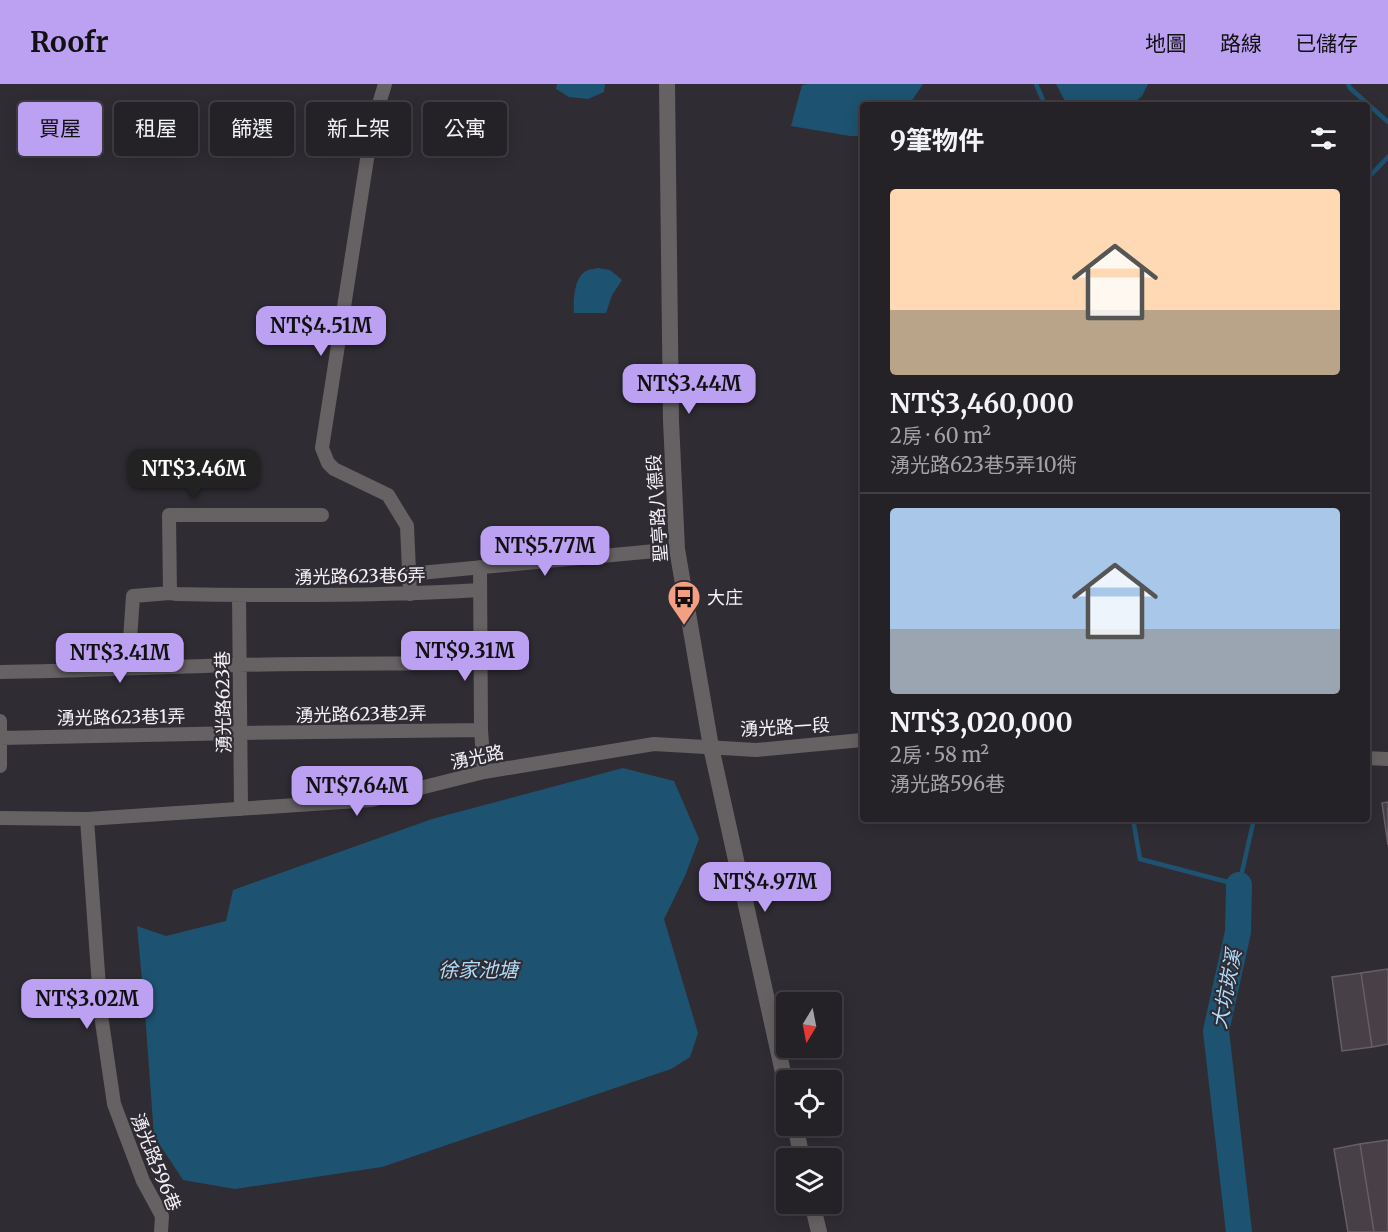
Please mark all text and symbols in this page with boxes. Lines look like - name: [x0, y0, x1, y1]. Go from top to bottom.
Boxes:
- text: Roofr: [30, 24, 108, 60]
- text: 地圖: [1145, 30, 1187, 57]
- text: 路線: [1220, 30, 1262, 57]
- text: 已儲存: [1295, 30, 1358, 57]
- chip: 買屋: [18, 102, 102, 156]
- chip: 租屋: [114, 102, 198, 156]
- chip: 篩選: [210, 102, 294, 156]
- chip: 新上架: [306, 102, 411, 156]
- chip: 公寓: [423, 102, 507, 156]
- icon: filters: [1307, 122, 1340, 155]
- text: 9筆物件: [890, 124, 984, 157]
- icon: home: [1061, 228, 1169, 336]
- pin: NT$4.51M: [259, 306, 383, 357]
- text: NT$4.51M: [270, 313, 372, 338]
- pin: NT$3.44M: [627, 364, 751, 415]
- text: NT$3.44M: [637, 371, 741, 396]
- text: NT$3,460,000: [890, 387, 1074, 420]
- text: 2房 · 60 m²: [890, 423, 991, 448]
- pin: NT$3.46M: [132, 449, 256, 500]
- text: 湧光路623巷5弄10衖: [890, 452, 1077, 477]
- street label: 聖亭路八德段: [642, 453, 672, 563]
- text: NT$3.46M: [142, 456, 246, 481]
- pin: NT$5.77M: [483, 526, 607, 577]
- text: NT$5.77M: [494, 533, 596, 558]
- icon: home: [1061, 547, 1169, 655]
- street label: 湧光路623巷6弄: [294, 563, 426, 589]
- bus stop icon: 大庄: [666, 579, 702, 626]
- place label: 大庄: [707, 586, 743, 609]
- pin: NT$9.31M: [403, 631, 527, 682]
- pin: NT$3.41M: [58, 633, 182, 684]
- text: NT$9.31M: [415, 638, 515, 663]
- text: NT$3.41M: [70, 640, 170, 665]
- street label: 湧光路623巷: [211, 651, 235, 753]
- street label: 湧光路623巷2弄: [295, 701, 427, 727]
- street label: 湧光路623巷1弄: [56, 704, 186, 730]
- text: NT$3,020,000: [890, 706, 1073, 739]
- street label: 湧光路一段: [739, 713, 831, 741]
- street label: 湧光路: [448, 740, 506, 774]
- text: 2房 · 58 m²: [890, 742, 989, 767]
- pin: NT$7.64M: [295, 766, 419, 817]
- text: 湧光路596巷: [890, 771, 1005, 796]
- text: NT$7.64M: [306, 773, 408, 798]
- pin: NT$4.97M: [703, 862, 827, 913]
- text: NT$4.97M: [713, 869, 817, 894]
- water label: 大坑崁溪: [1206, 944, 1246, 1031]
- water label: 徐家池塘: [438, 957, 521, 982]
- pin: NT$3.02M: [25, 979, 149, 1030]
- text: NT$3.02M: [35, 986, 139, 1011]
- north arrow: [776, 992, 842, 1058]
- map controls: [776, 992, 842, 1214]
- button: locate: [776, 1070, 842, 1136]
- street label: 湧光路596巷: [126, 1110, 186, 1214]
- button: layers: [776, 1148, 842, 1214]

